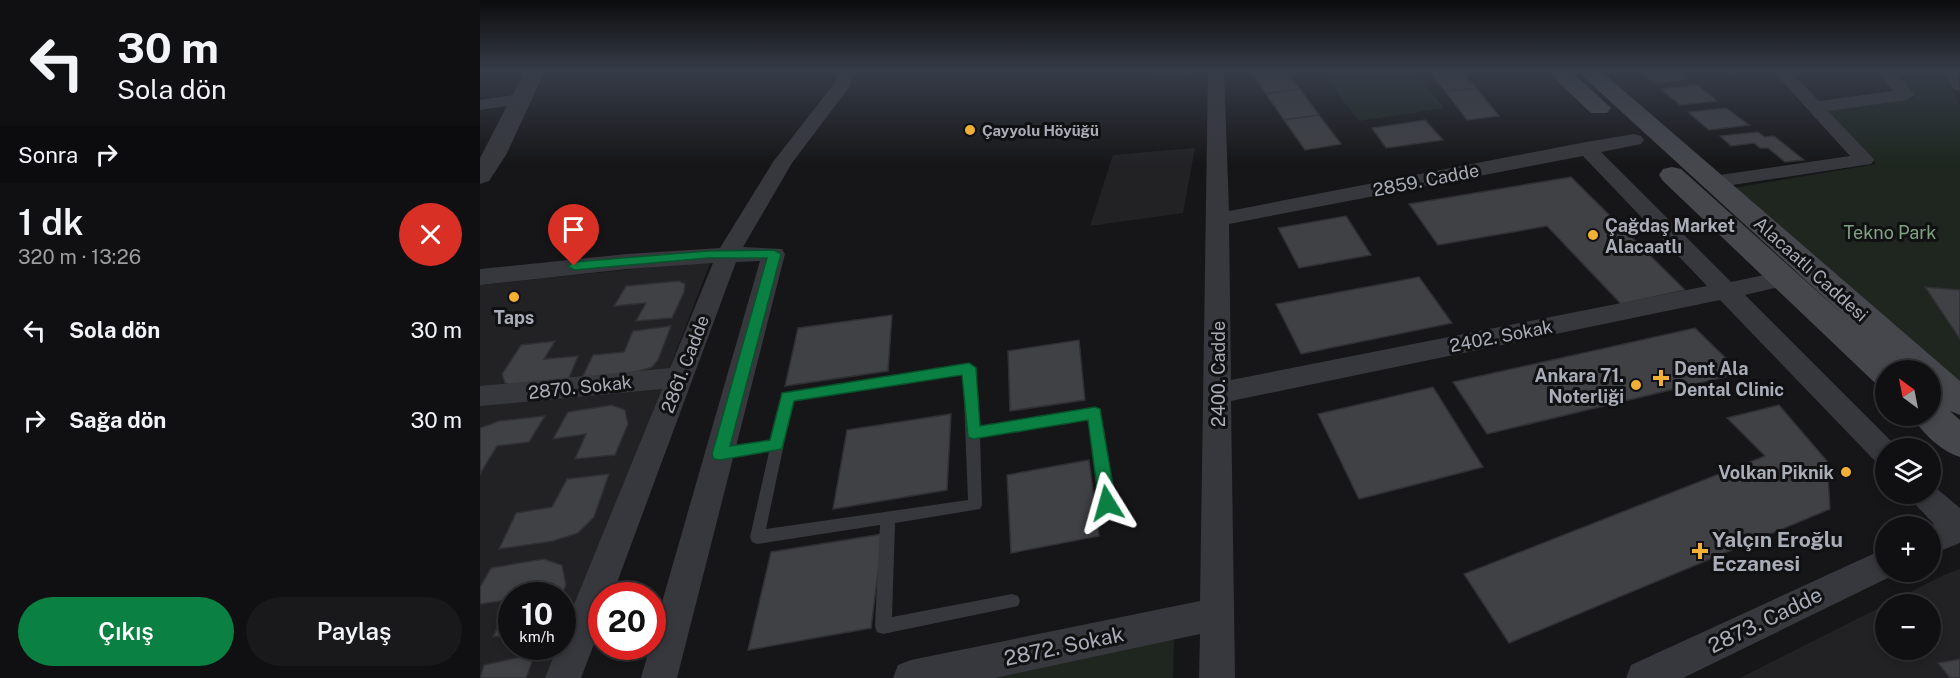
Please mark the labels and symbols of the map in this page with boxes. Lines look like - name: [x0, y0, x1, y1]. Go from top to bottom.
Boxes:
- place label: Çayyolu Höyüğü: [982, 122, 1099, 139]
- marker: Çayyolu Höyüğü: [963, 123, 977, 137]
- street label: 2859. Cadde: [1371, 159, 1481, 201]
- pin: [548, 204, 599, 266]
- street label: Alacaatlı Caddesi: [1750, 212, 1872, 326]
- place label: Çağdaş Market Alacaatlı: [1605, 215, 1735, 257]
- park label: Tekno Park: [1844, 222, 1936, 243]
- marker: Çağdaş Market Alacaatlı: [1586, 228, 1600, 242]
- marker: Taps: [507, 290, 521, 304]
- place label: Taps: [494, 307, 534, 328]
- street label: 2861. Cadde: [657, 312, 713, 416]
- street label: 2402. Sokak: [1448, 316, 1554, 356]
- street label: 2400. Cadde: [1208, 321, 1229, 427]
- place label: Dent Ala Dental Clinic: [1674, 358, 1784, 400]
- north arrow: [1875, 360, 1941, 426]
- place label: Ankara 71. Noterliği: [1534, 365, 1624, 407]
- marker: Dent Ala Dental Clinic: [1652, 369, 1670, 387]
- street label: 2870. Sokak: [527, 371, 633, 403]
- marker: Ankara 71. Noterliği: [1629, 378, 1643, 392]
- place label: Volkan Piknik: [1718, 462, 1835, 483]
- marker: Volkan Piknik: [1839, 465, 1853, 479]
- position arrow: [1075, 471, 1139, 535]
- place label: Yalçın Eroğlu Eczanesi: [1712, 527, 1843, 576]
- marker: Yalçın Eroğlu Eczanesi: [1693, 544, 1707, 558]
- speed limit sign: 20: [588, 582, 666, 660]
- street label: 2873. Cadde: [1704, 582, 1826, 658]
- street label: 2872. Sokak: [1002, 621, 1126, 671]

